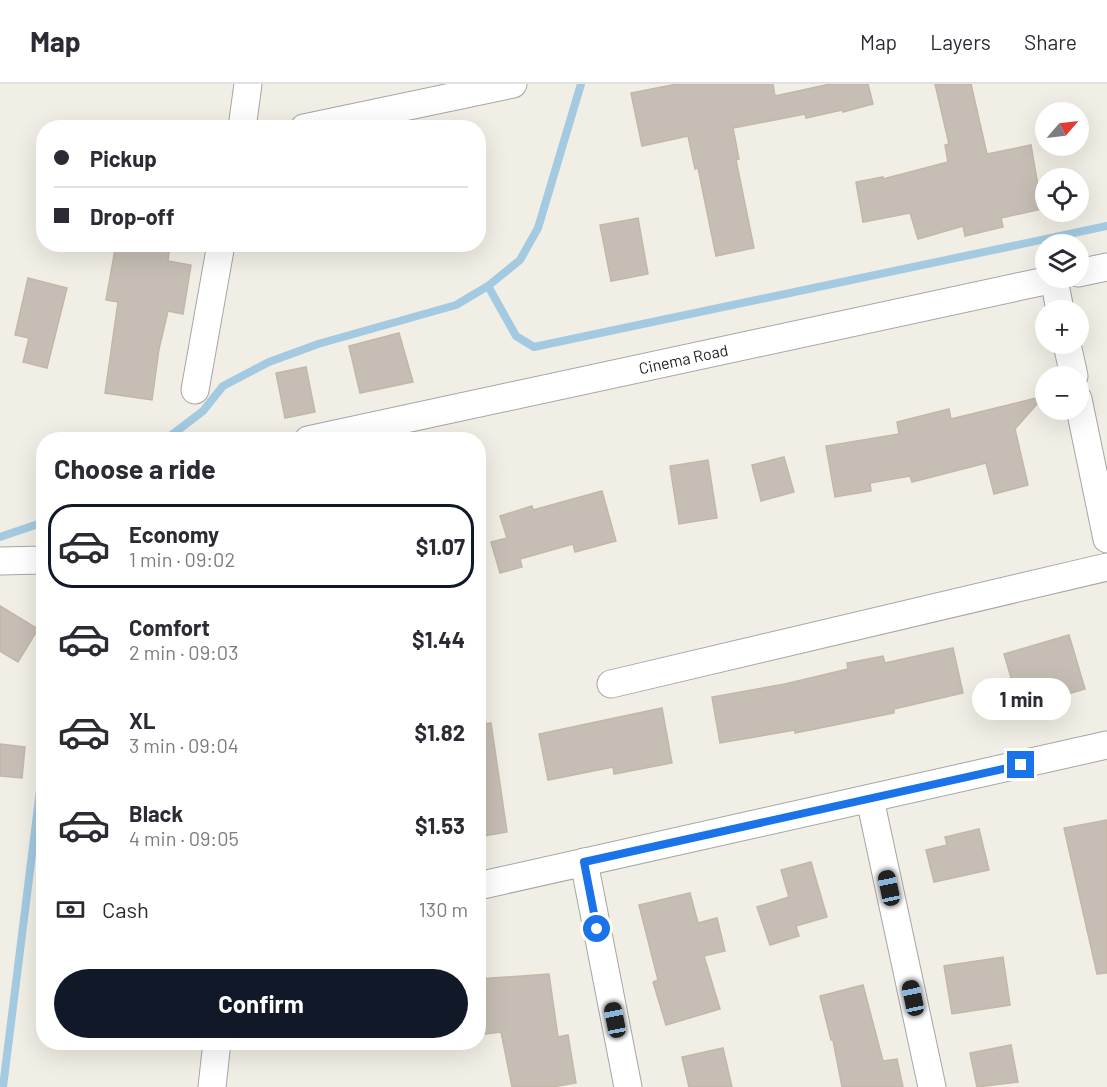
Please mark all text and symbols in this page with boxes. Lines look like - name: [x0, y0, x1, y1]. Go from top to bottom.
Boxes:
- text: Map: [30, 24, 81, 58]
- text: Map: [860, 29, 897, 54]
- text: Layers: [930, 29, 991, 54]
- text: Share: [1024, 29, 1077, 54]
- north arrow: [1035, 102, 1089, 156]
- map controls: [1035, 102, 1089, 420]
- text: Pickup: [90, 145, 157, 171]
- button: locate: [1035, 168, 1089, 222]
- text: Drop-off: [90, 203, 174, 229]
- button: layers: [1035, 234, 1089, 288]
- button: +: [1035, 300, 1089, 354]
- street label: Cinema Road: [637, 340, 730, 377]
- button: −: [1035, 366, 1089, 420]
- text: Choose a ride: [54, 452, 216, 484]
- icon: car: [57, 519, 111, 573]
- text: Economy: [129, 521, 219, 547]
- text: $1.07: [416, 533, 465, 559]
- text: 1 min · 09:02: [129, 547, 235, 571]
- icon: car: [57, 612, 111, 666]
- text: Comfort: [129, 614, 210, 640]
- text: $1.44: [412, 626, 465, 652]
- text: 2 min · 09:03: [129, 640, 238, 664]
- callout: 1 min: [972, 678, 1070, 720]
- text: 1 min: [1000, 687, 1043, 711]
- icon: car: [57, 705, 111, 759]
- text: XL: [129, 707, 155, 733]
- text: $1.82: [414, 719, 465, 745]
- text: 3 min · 09:04: [129, 733, 239, 757]
- route end: [1007, 751, 1034, 778]
- icon: car: [57, 798, 111, 852]
- text: Black: [129, 800, 183, 826]
- text: $1.53: [415, 812, 465, 838]
- text: 4 min · 09:05: [129, 826, 239, 850]
- car: [876, 869, 902, 907]
- icon: cash: [54, 893, 87, 926]
- text: Cash: [102, 896, 149, 922]
- text: 130 m: [419, 897, 468, 921]
- route start: [583, 915, 610, 942]
- button: Confirm: [54, 969, 468, 1038]
- car: [900, 979, 926, 1017]
- car: [603, 1001, 627, 1039]

